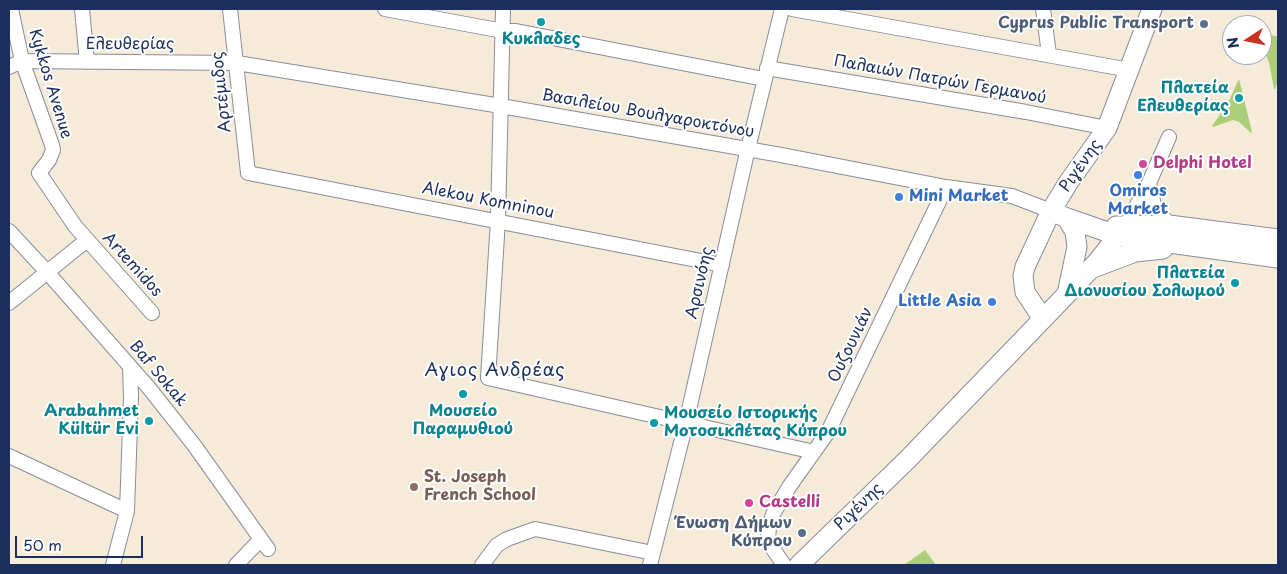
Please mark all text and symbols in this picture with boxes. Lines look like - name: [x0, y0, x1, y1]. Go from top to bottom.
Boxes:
- place label: Cyprus Public Transport: [998, 14, 1194, 34]
- north arrow: [1222, 15, 1272, 65]
- marker: Κυκλαδες: [535, 16, 547, 28]
- marker: Cyprus Public Transport: [1198, 18, 1210, 30]
- street label: Kykkos Avenue: [24, 27, 76, 141]
- place label: Κυκλαδες: [502, 30, 580, 50]
- street label: Ελευθερίας: [86, 35, 174, 55]
- text: N: [1221, 35, 1244, 50]
- street label: Αρτέμιδος: [208, 51, 236, 133]
- street label: Παλαιών Πατρών Γερμανού: [832, 52, 1048, 108]
- place label: Πλατεία Ελευθερίας: [1137, 79, 1229, 117]
- street label: Βασιλείου Βουλγαροκτόνου: [540, 86, 756, 142]
- marker: Πλατεία Ελευθερίας: [1233, 92, 1245, 104]
- street label: Ριγένης: [1056, 136, 1106, 196]
- place label: Delphi Hotel: [1153, 154, 1252, 174]
- marker: Delphi Hotel: [1137, 158, 1149, 170]
- marker: Omiros Market: [1132, 169, 1144, 181]
- street label: Alekou Komninou: [420, 179, 556, 223]
- place label: Omiros Market: [1108, 182, 1168, 220]
- place label: Mini Market: [909, 187, 1008, 207]
- marker: Mini Market: [893, 191, 905, 203]
- street label: Artemidos: [98, 229, 166, 301]
- street label: Αρσινόης: [682, 245, 718, 321]
- place label: Πλατεία Διονυσίου Σολωμού: [1064, 264, 1225, 302]
- marker: Πλατεία Διονυσίου Σολωμού: [1229, 277, 1241, 289]
- place label: Little Asia: [898, 292, 982, 312]
- marker: Little Asia: [986, 296, 998, 308]
- street label: Ουζουνιάν: [825, 304, 877, 386]
- street label: Baf Sokak: [125, 337, 191, 411]
- district label: Αγιος Ανδρέας: [422, 360, 568, 382]
- marker: Μουσείο Παραμυθιού: [457, 388, 469, 400]
- place label: Arabahmet Kültür Evi: [44, 402, 139, 440]
- place label: Μουσείο Παραμυθιού: [413, 402, 513, 440]
- place label: Μουσείο Ιστορικής Μοτοσικλέτας Κύπρου: [664, 404, 847, 442]
- marker: Arabahmet Kültür Evi: [143, 415, 155, 427]
- marker: Μουσείο Ιστορικής Μοτοσικλέτας Κύπρου: [648, 417, 660, 429]
- place label: St. Joseph French School: [424, 468, 536, 506]
- street label: Ριγένης: [831, 479, 887, 535]
- marker: St. Joseph French School: [408, 481, 420, 493]
- place label: Castelli: [759, 493, 820, 513]
- marker: Castelli: [743, 497, 755, 509]
- place label: Ένωση Δήμων Κύπρου: [676, 514, 792, 552]
- scale bar: [18, 526, 145, 558]
- marker: Ένωση Δήμων Κύπρου: [796, 527, 808, 539]
- text: 50 m: [23, 533, 62, 556]

